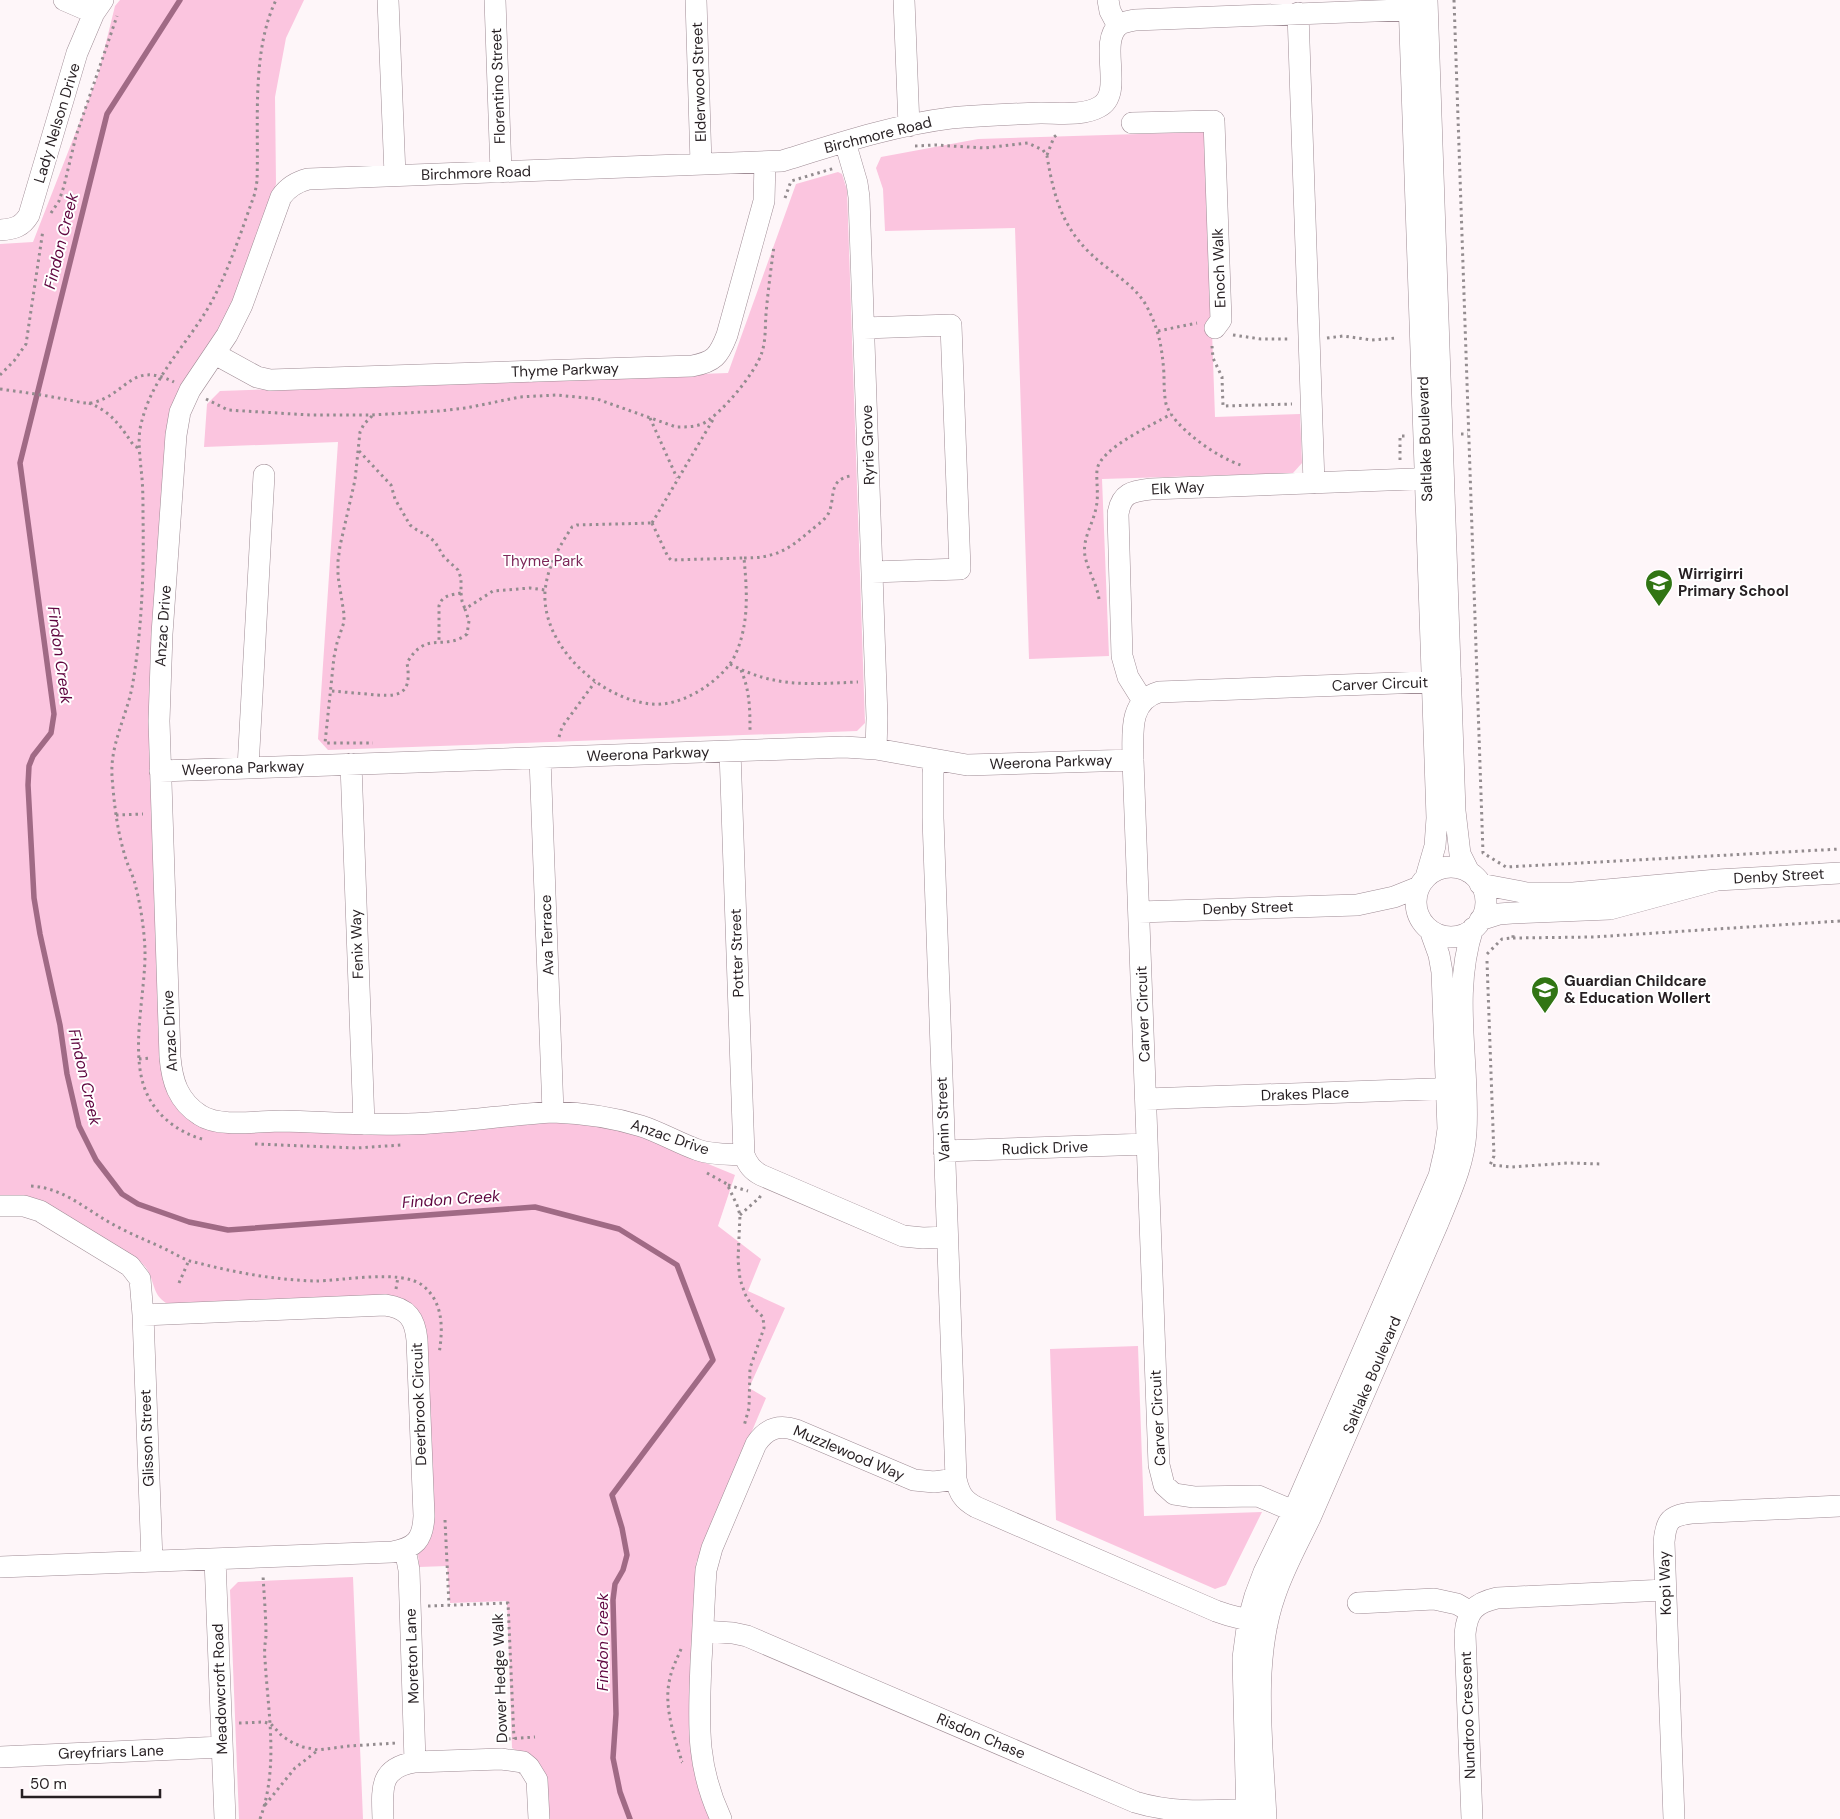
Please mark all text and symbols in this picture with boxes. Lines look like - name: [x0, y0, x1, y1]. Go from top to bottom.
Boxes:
- street label: Elderwood Street: [687, 21, 711, 142]
- street label: Florentino Street: [486, 27, 510, 144]
- street label: Lady Nelson Drive: [29, 61, 85, 185]
- street label: Birchmore Road: [822, 112, 934, 158]
- street label: Birchmore Road: [421, 161, 531, 185]
- water label: Findon Creek: [39, 190, 83, 291]
- street label: Enoch Walk: [1208, 227, 1230, 308]
- street label: Thyme Parkway: [511, 358, 620, 382]
- street label: Saltlake Boulevard: [1413, 376, 1437, 502]
- street label: Ryrie Grove: [857, 405, 879, 485]
- street label: Elk Way: [1151, 477, 1206, 499]
- park label: Thyme Park: [503, 551, 584, 571]
- place label: Wirrigirri Primary School: [1678, 564, 1789, 601]
- school or university icon: Wirrigirri Primary School: [1644, 568, 1674, 607]
- street label: Anzac Drive: [150, 585, 176, 667]
- water label: Findon Creek: [43, 605, 77, 706]
- street label: Carver Circuit: [1332, 672, 1429, 696]
- street label: Weerona Parkway: [586, 742, 710, 766]
- street label: Weerona Parkway: [989, 750, 1113, 774]
- street label: Weerona Parkway: [181, 756, 305, 780]
- street label: Denby Street: [1733, 864, 1825, 888]
- street label: Ava Terrace: [536, 894, 558, 976]
- street label: Denby Street: [1202, 896, 1294, 920]
- street label: Fenix Way: [346, 908, 368, 979]
- street label: Potter Street: [725, 908, 749, 998]
- street label: Carver Circuit: [1131, 965, 1155, 1062]
- place label: Guardian Childcare & Education Wollert: [1564, 971, 1711, 1008]
- school or university icon: Guardian Childcare & Education Wollert: [1530, 975, 1560, 1014]
- street label: Anzac Drive: [158, 990, 182, 1072]
- water label: Findon Creek: [64, 1027, 106, 1128]
- street label: Vanin Street: [932, 1076, 954, 1162]
- street label: Drakes Place: [1260, 1082, 1350, 1106]
- street label: Anzac Drive: [628, 1114, 712, 1160]
- street label: Rudick Drive: [1002, 1137, 1088, 1159]
- water label: Findon Creek: [401, 1185, 502, 1213]
- street label: Saltlake Boulevard: [1338, 1313, 1406, 1437]
- street label: Deerbrook Circuit: [407, 1342, 431, 1466]
- street label: Carver Circuit: [1145, 1369, 1171, 1467]
- street label: Glisson Street: [135, 1389, 159, 1487]
- street label: Muzzlewood Way: [790, 1421, 908, 1486]
- street label: Kopi Way: [1654, 1550, 1676, 1615]
- water label: Findon Creek: [592, 1592, 613, 1691]
- street label: Moreton Lane: [400, 1608, 424, 1704]
- street label: Dower Hedge Walk: [488, 1612, 512, 1743]
- street label: Meadowcroft Road: [208, 1623, 232, 1755]
- street label: Nundroo Crescent: [1456, 1651, 1480, 1779]
- street label: Risdon Chase: [934, 1708, 1028, 1764]
- street label: Greyfriars Lane: [58, 1740, 164, 1764]
- scale bar: [22, 1766, 160, 1798]
- text: 50 m: [30, 1774, 67, 1794]

